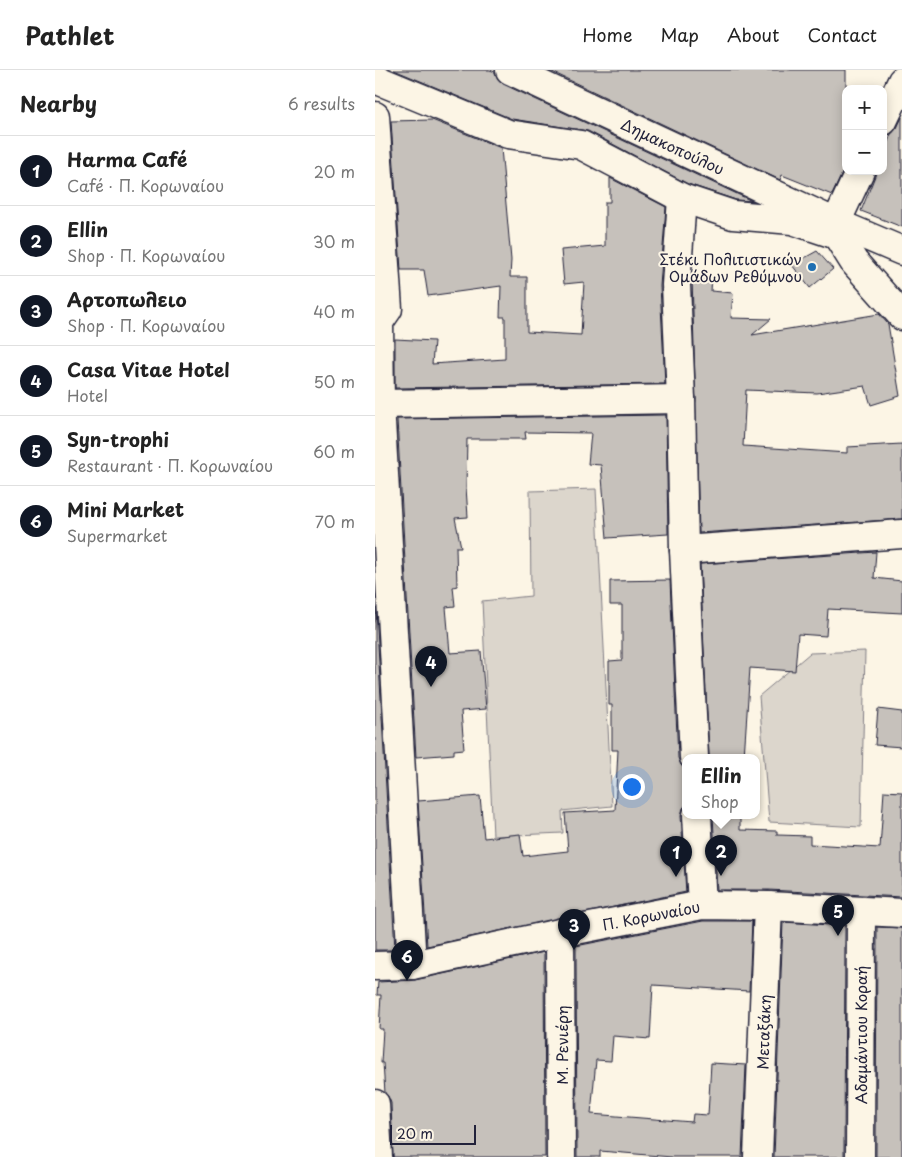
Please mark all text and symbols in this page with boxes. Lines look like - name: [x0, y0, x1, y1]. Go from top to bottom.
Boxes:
- text: Pathlet: [25, 17, 115, 53]
- text: Home: [582, 21, 632, 48]
- text: Map: [660, 21, 699, 48]
- text: About: [727, 21, 779, 48]
- text: Contact: [807, 21, 877, 48]
- map controls: [842, 85, 887, 175]
- button: +: [842, 85, 887, 130]
- text: Nearby: [20, 87, 97, 119]
- text: 6 results: [288, 91, 355, 115]
- street label: Δημακοπούλου: [618, 112, 728, 180]
- button: −: [842, 130, 887, 175]
- text: Harma Café: [67, 145, 187, 173]
- text: 1: [32, 159, 40, 183]
- text: 20 m: [314, 159, 355, 183]
- text: Café · Π. Κορωναίου: [67, 173, 224, 197]
- text: Ellin: [67, 215, 108, 243]
- text: 2: [30, 229, 42, 253]
- text: 30 m: [313, 229, 355, 253]
- text: Shop · Π. Κορωναίου: [67, 243, 225, 267]
- place label: Στέκι Πολιτιστικών Ομάδων Ρεθύμνου: [659, 247, 802, 287]
- marker: Στέκι Πολιτιστικών Ομάδων Ρεθύμνου: [806, 261, 818, 273]
- text: Αρτοπωλειο: [67, 285, 187, 313]
- text: 3: [31, 299, 41, 323]
- text: 40 m: [313, 299, 355, 323]
- text: Shop · Π. Κορωναίου: [67, 313, 225, 337]
- text: Casa Vitae Hotel: [67, 355, 230, 383]
- text: 4: [31, 369, 41, 393]
- text: 50 m: [314, 369, 355, 393]
- text: Hotel: [67, 383, 108, 407]
- text: Syn-trophi: [67, 425, 169, 453]
- text: 5: [31, 439, 41, 463]
- text: 60 m: [313, 439, 355, 463]
- text: Restaurant · Π. Κορωναίου: [67, 453, 273, 477]
- text: Mini Market: [67, 495, 184, 523]
- text: 6: [30, 509, 42, 533]
- text: 70 m: [315, 509, 355, 533]
- text: Supermarket: [67, 523, 167, 547]
- pin: 4: [415, 646, 447, 687]
- popup: [682, 754, 760, 819]
- text: Ellin: [700, 761, 742, 789]
- your location: [619, 774, 645, 800]
- text: Shop: [700, 789, 739, 813]
- pin: 2: [705, 835, 737, 876]
- pin: 1: [660, 836, 692, 877]
- street label: Π. Κορωναίου: [600, 894, 702, 936]
- pin: 5: [822, 895, 854, 936]
- pin: 3: [558, 909, 590, 950]
- pin: 6: [391, 940, 423, 981]
- street label: Αδαμάντιου Κοραή: [849, 966, 872, 1104]
- street label: Μεταξάκη: [750, 994, 776, 1070]
- street label: Μ. Ρενιέρη: [550, 1005, 573, 1085]
- scale bar: [390, 1122, 476, 1145]
- text: 20 m: [397, 1123, 433, 1144]

